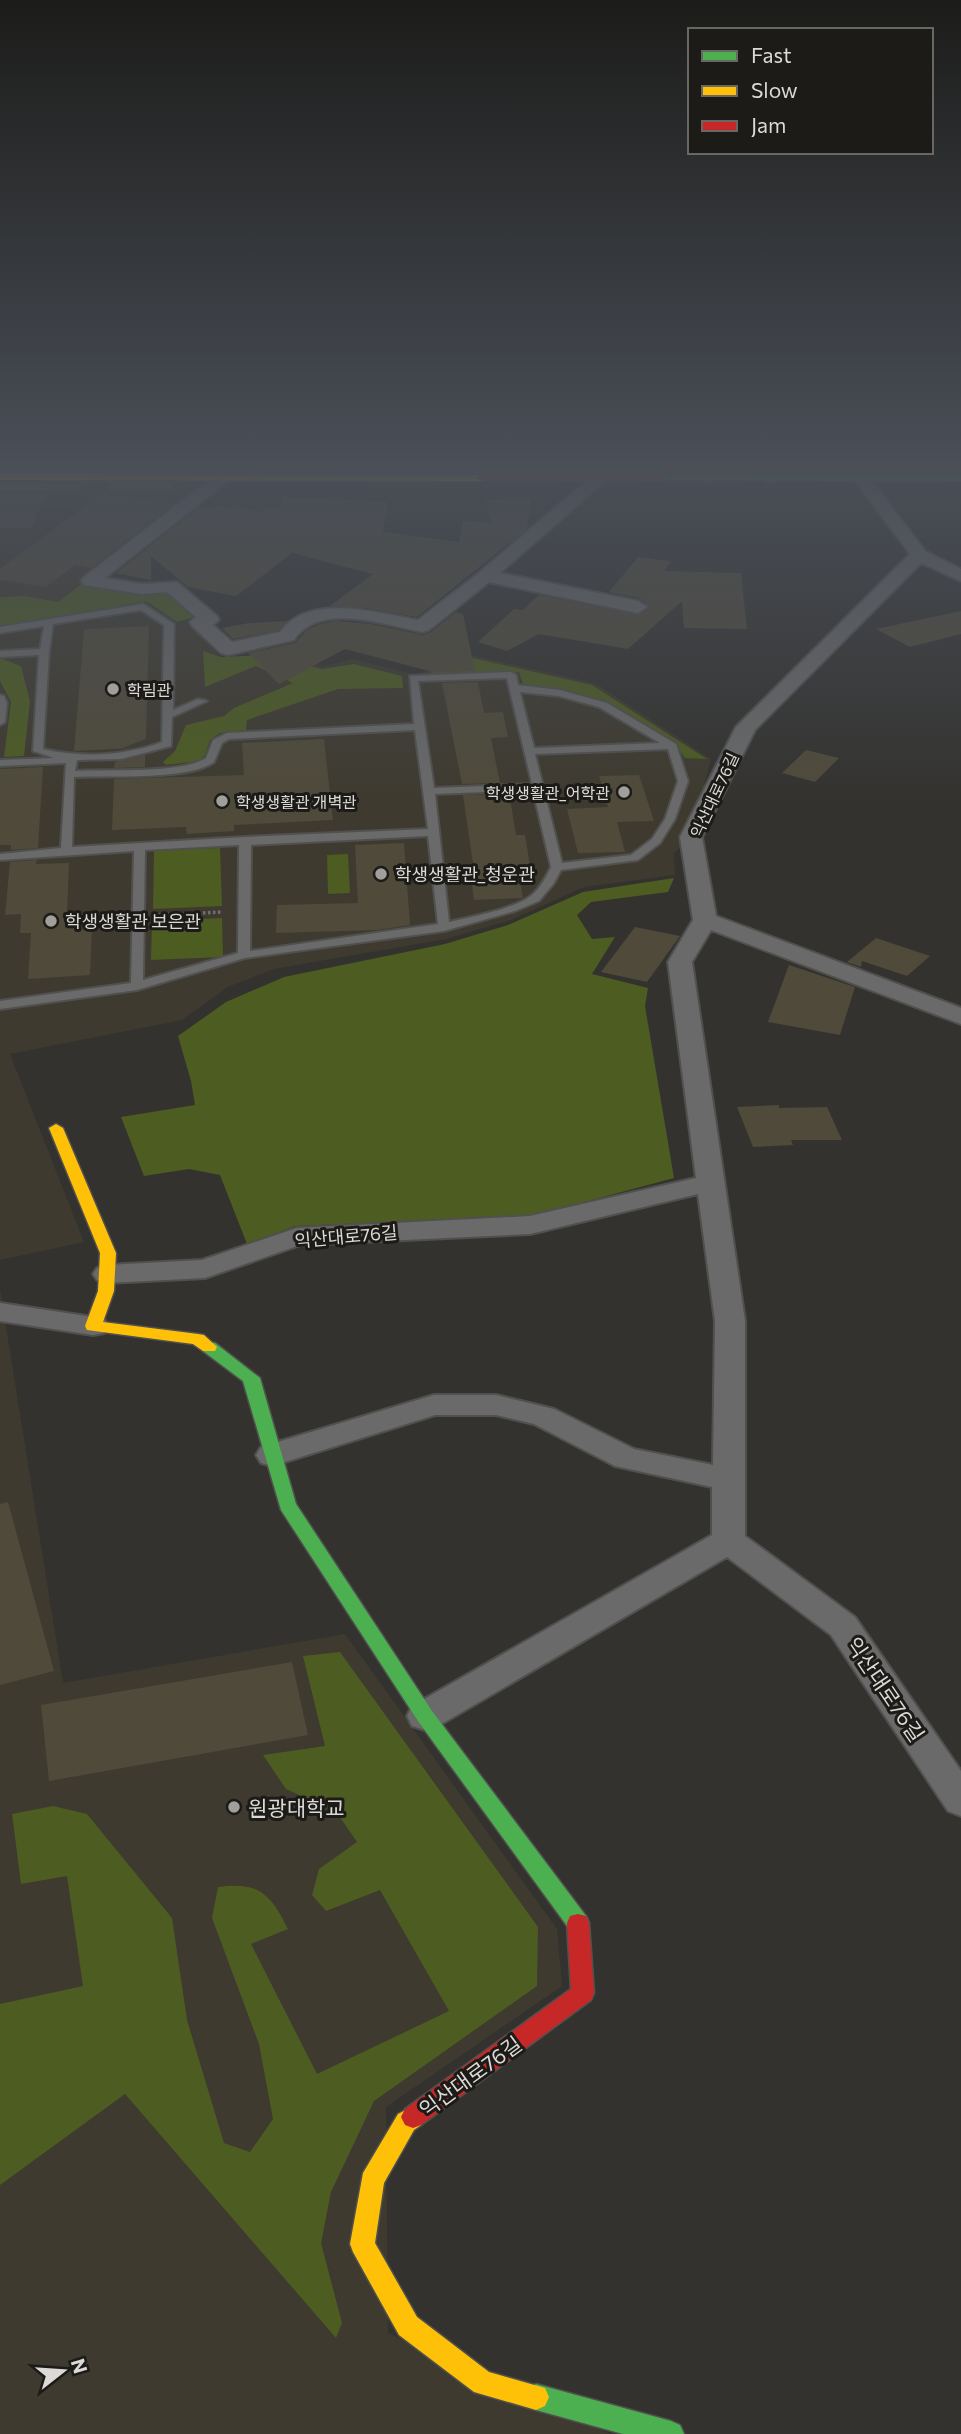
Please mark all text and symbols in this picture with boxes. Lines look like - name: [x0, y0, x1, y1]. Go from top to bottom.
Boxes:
- legend: [688, 28, 933, 154]
- text: Fast: [751, 42, 792, 67]
- text: Slow: [751, 77, 798, 102]
- text: Jam: [751, 112, 786, 137]
- place label: 학림관: [127, 680, 171, 699]
- marker: 학림관: [105, 681, 121, 697]
- street label: 익산대로76길: [686, 749, 742, 841]
- place label: 학생생활관_어학관: [486, 783, 610, 802]
- marker: 학생생활관_어학관: [616, 784, 632, 800]
- place label: 학생생활관 개벽관: [236, 792, 357, 811]
- marker: 학생생활관 개벽관: [214, 793, 230, 809]
- place label: 학생생활관_청운관: [395, 863, 535, 885]
- marker: 학생생활관_청운관: [373, 866, 389, 882]
- place label: 학생생활관 보은관: [65, 910, 201, 932]
- marker: 학생생활관 보은관: [43, 913, 59, 929]
- street label: 익산대로76길: [294, 1221, 398, 1251]
- street label: 익산대로76길: [842, 1632, 930, 1746]
- place label: 원광대학교: [248, 1795, 345, 1820]
- marker: 원광대학교: [226, 1799, 242, 1815]
- street label: 익산대로76길: [414, 2031, 526, 2121]
- north arrow: [28, 2336, 98, 2406]
- text: N: [67, 2356, 93, 2376]

